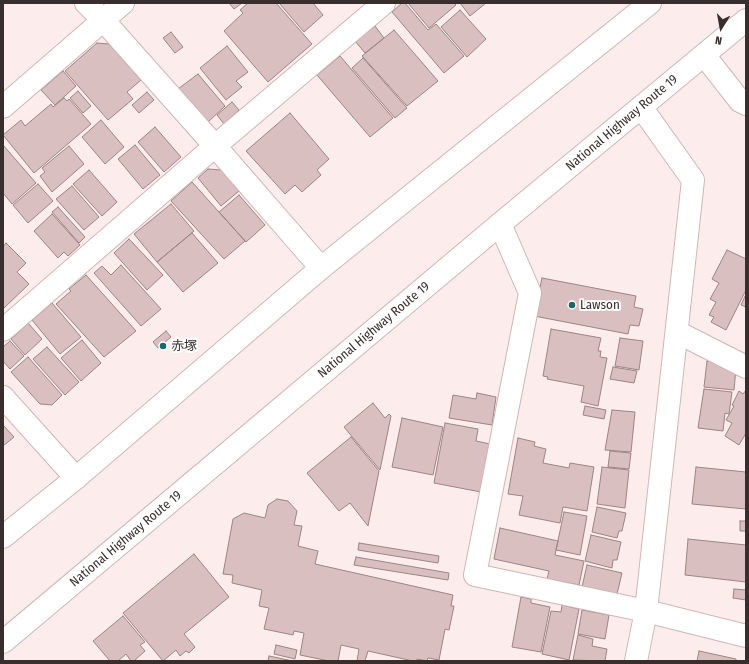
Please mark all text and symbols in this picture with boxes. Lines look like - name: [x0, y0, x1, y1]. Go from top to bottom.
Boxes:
- north arrow: [701, 8, 741, 48]
- text: N: [714, 33, 723, 47]
- street label: National Highway Route 19: [563, 72, 681, 174]
- street label: National Highway Route 19: [315, 279, 433, 381]
- place label: Lawson: [580, 297, 620, 313]
- marker: Lawson: [567, 300, 577, 310]
- place label: 赤塚: [171, 338, 197, 354]
- marker: 赤塚: [158, 341, 168, 351]
- street label: National Highway Route 19: [67, 488, 185, 590]

